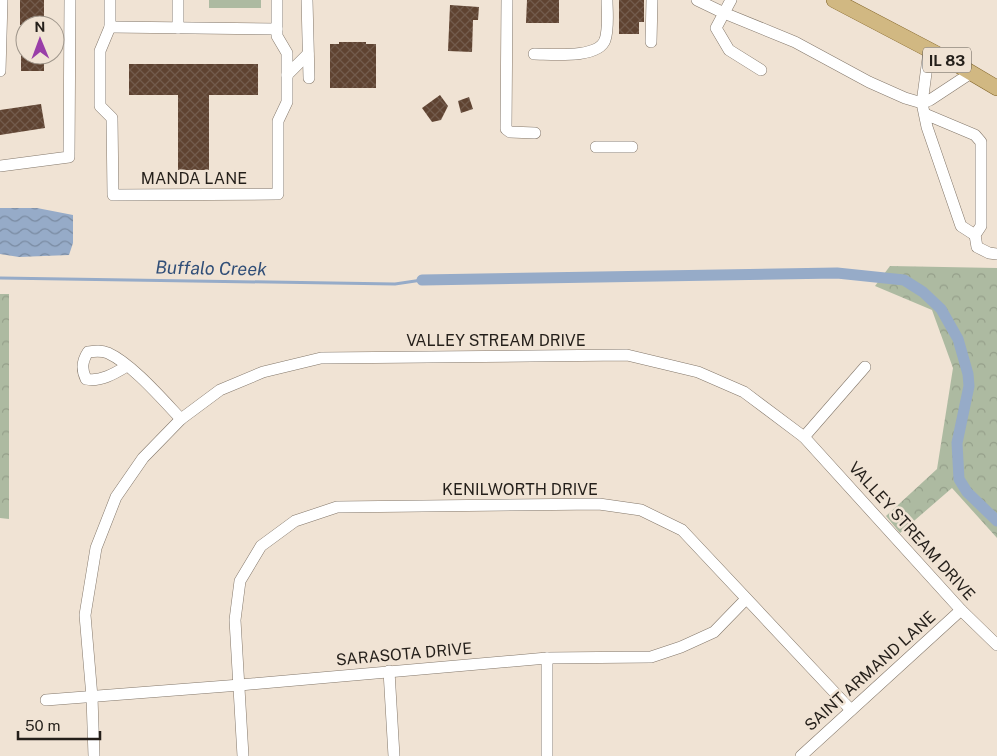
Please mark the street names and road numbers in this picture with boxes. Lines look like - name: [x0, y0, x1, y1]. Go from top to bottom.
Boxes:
- road number: IL 83: [923, 48, 971, 72]
- street label: MANDA LANE: [141, 169, 247, 188]
- street label: VALLEY STREAM DRIVE: [406, 331, 586, 350]
- street label: VALLEY STREAM DRIVE: [845, 458, 979, 604]
- street label: KENILWORTH DRIVE: [442, 480, 598, 499]
- street label: SAINT ARMAND LANE: [801, 607, 939, 735]
- street label: SARASOTA DRIVE: [335, 639, 473, 669]

